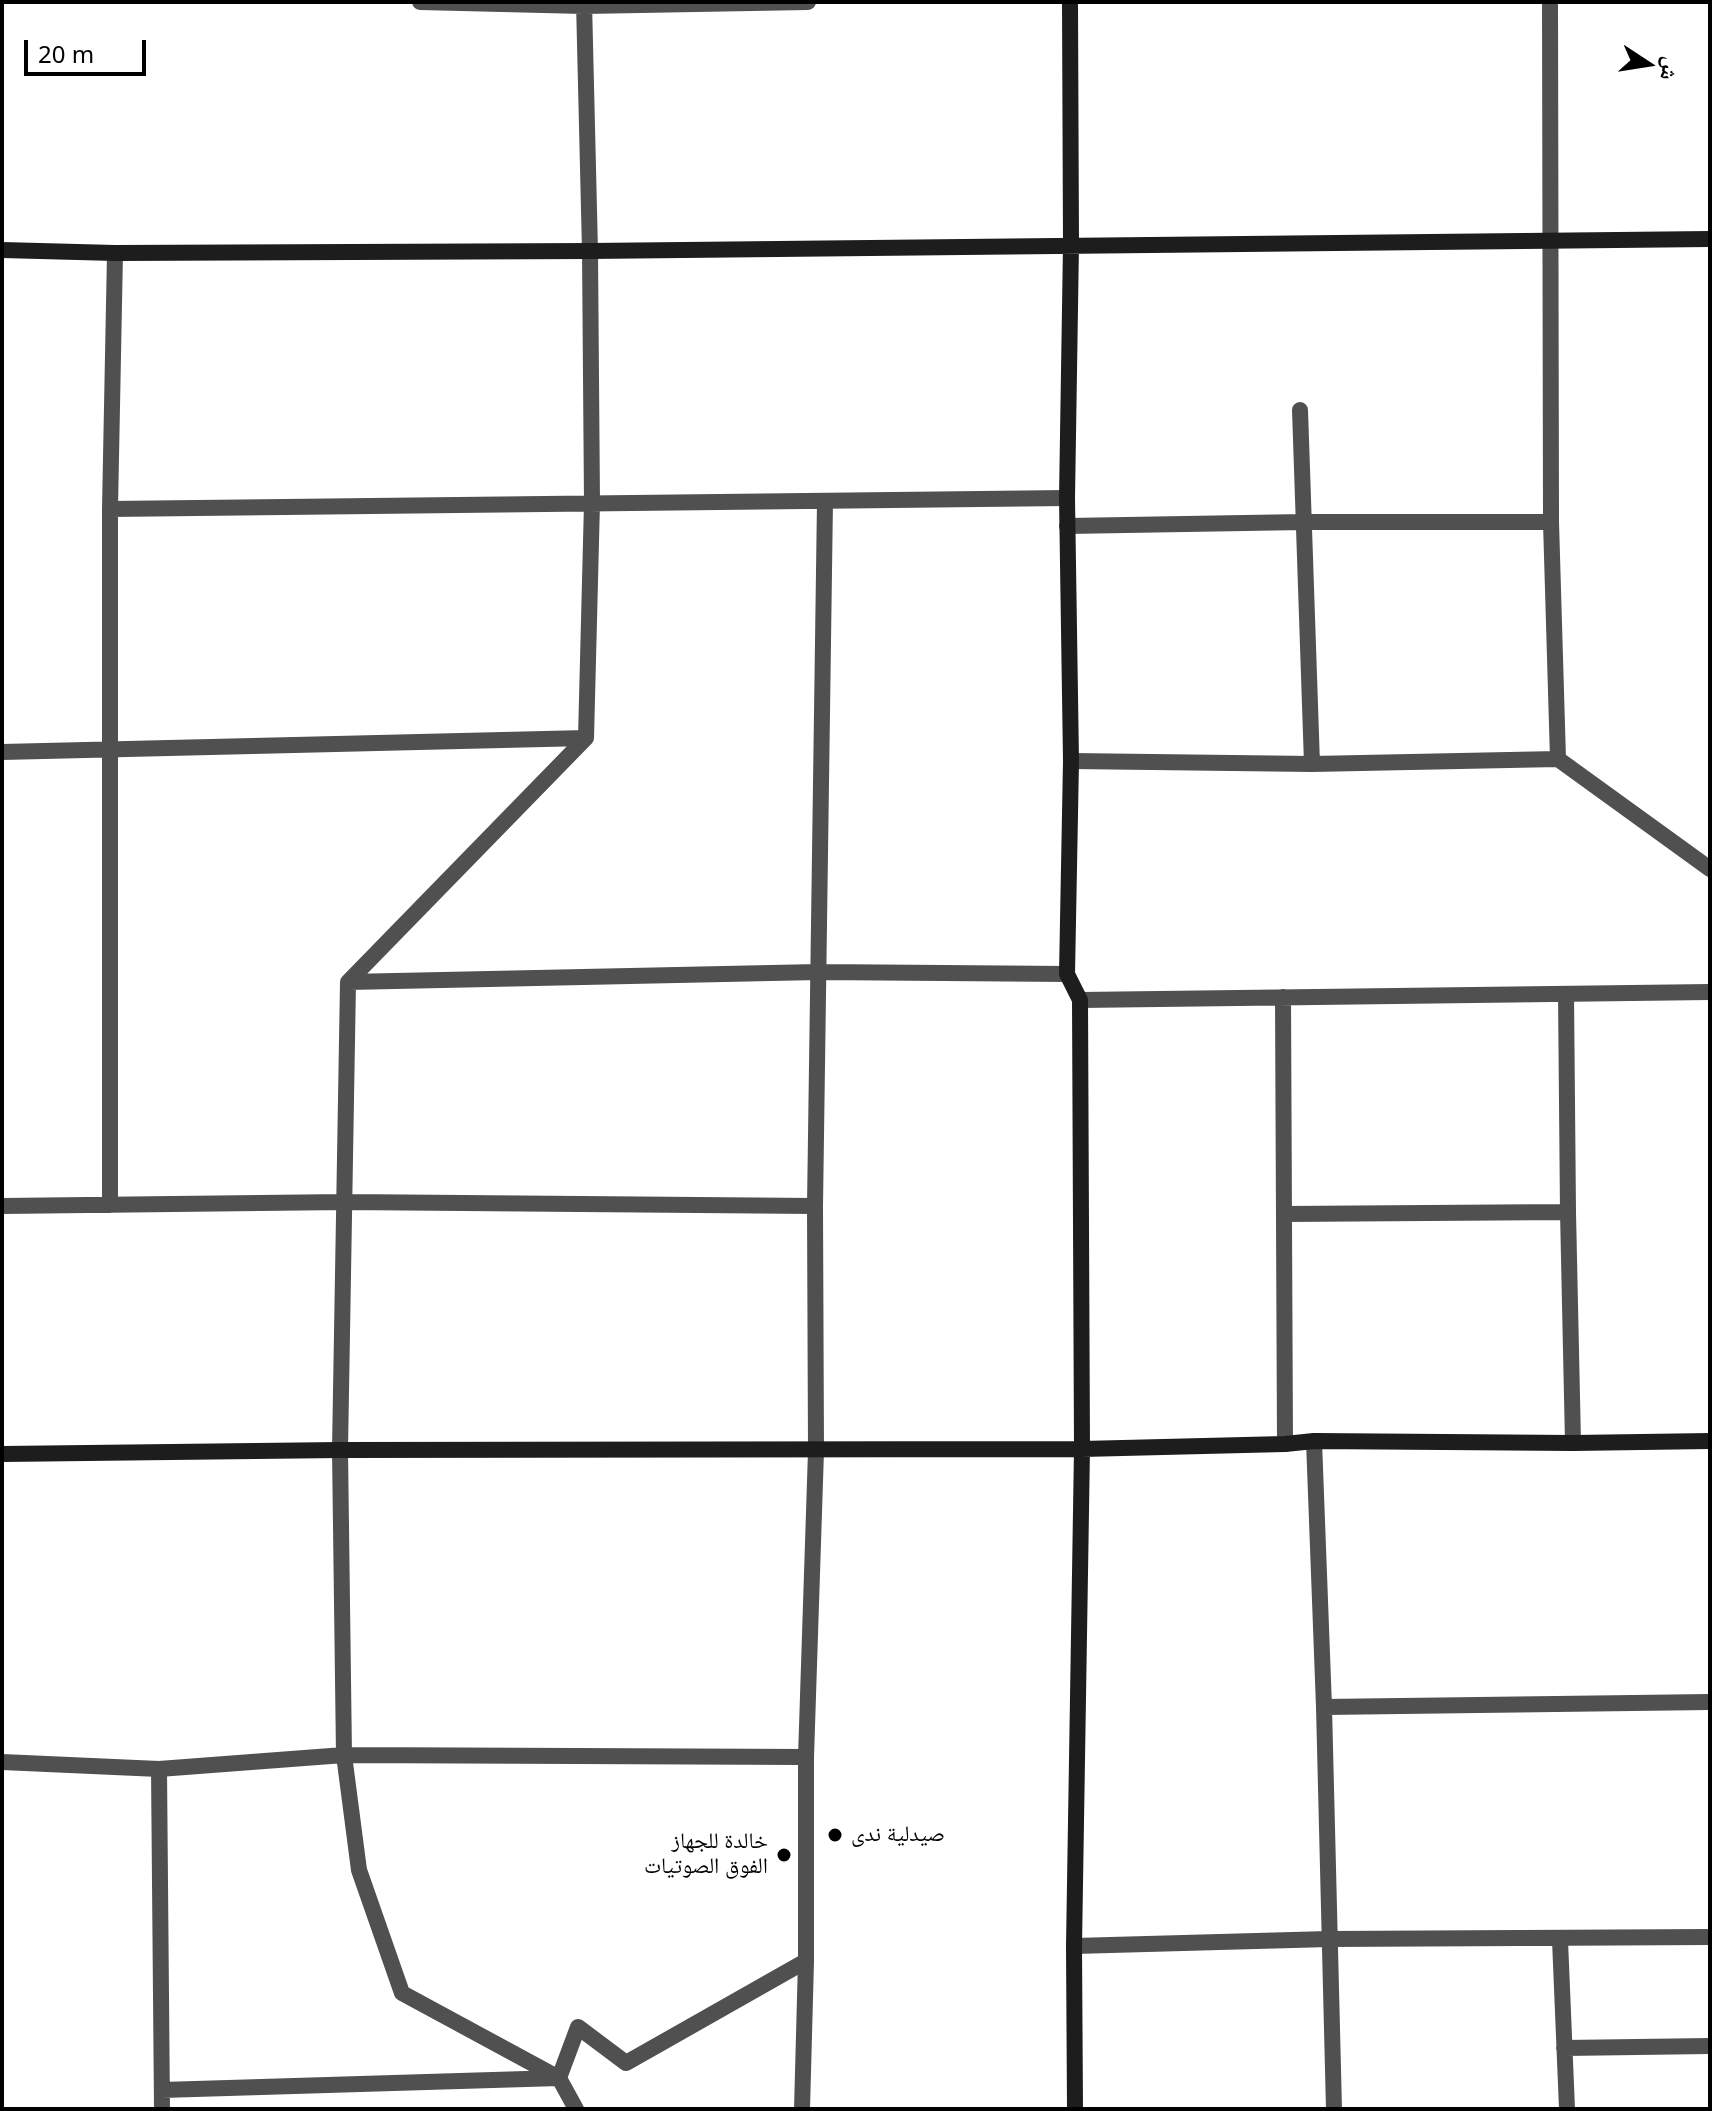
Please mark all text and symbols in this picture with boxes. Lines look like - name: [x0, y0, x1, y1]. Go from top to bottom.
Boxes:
- scale bar: [28, 24, 150, 74]
- north arrow: [1608, 24, 1688, 104]
- text: 20 m: [38, 37, 94, 70]
- text: ش: [1654, 54, 1689, 84]
- place label: صيدلية ندى: [851, 1822, 945, 1848]
- marker: صيدلية ندى: [826, 1826, 844, 1844]
- place label: خالدة للجهاز الفوق الصوتيات: [644, 1829, 768, 1880]
- marker: خالدة للجهاز الفوق الصوتيات: [775, 1846, 793, 1864]

